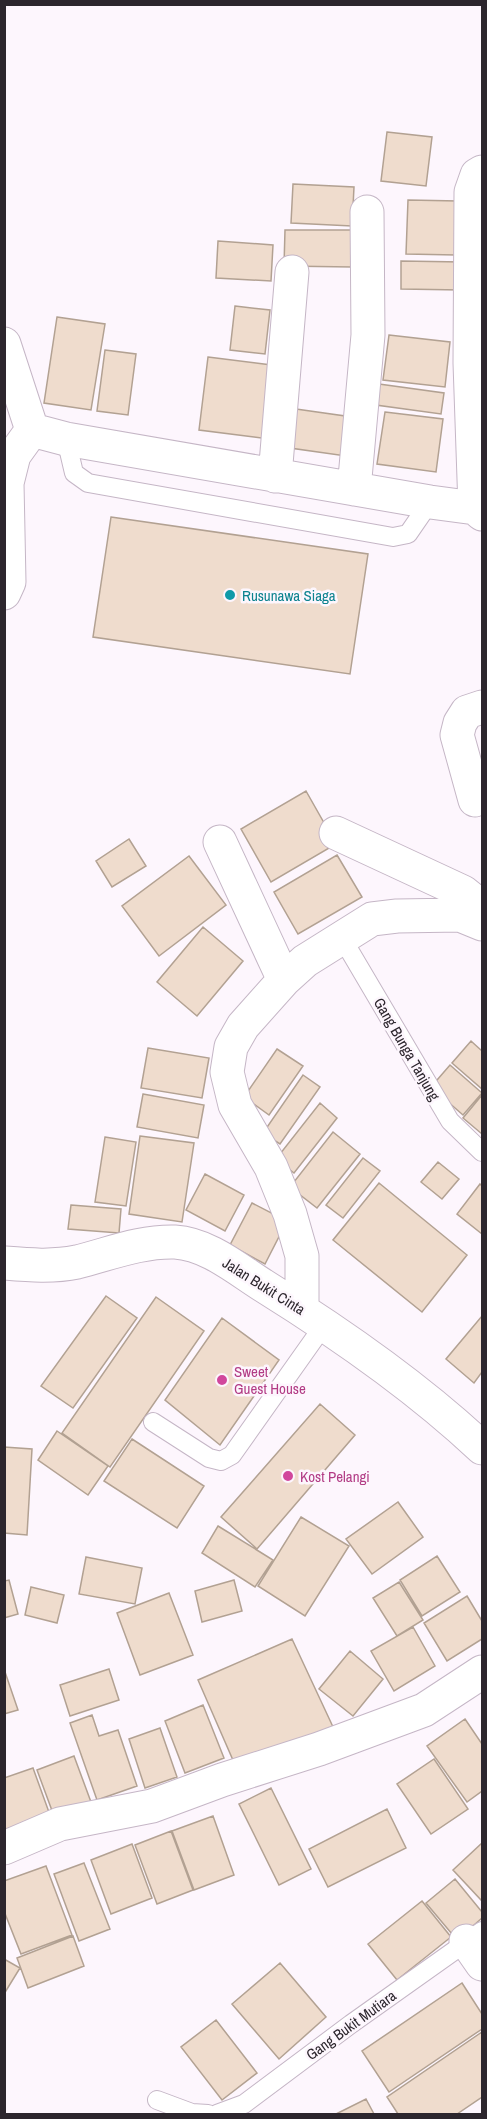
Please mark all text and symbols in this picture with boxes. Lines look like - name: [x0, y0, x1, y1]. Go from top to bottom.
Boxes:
- place label: Rusunawa Siaga: [242, 585, 336, 606]
- marker: Rusunawa Siaga: [223, 588, 237, 602]
- street label: Gang Bunga Tanjung: [369, 994, 445, 1104]
- street label: Jalan Bukit Cinta: [219, 1252, 309, 1320]
- place label: Sweet Guest House: [234, 1361, 306, 1399]
- marker: Sweet Guest House: [215, 1373, 229, 1387]
- place label: Kost Pelangi: [300, 1466, 370, 1487]
- marker: Kost Pelangi: [281, 1469, 295, 1483]
- street label: Gang Bukit Mutiara: [302, 1985, 400, 2065]

